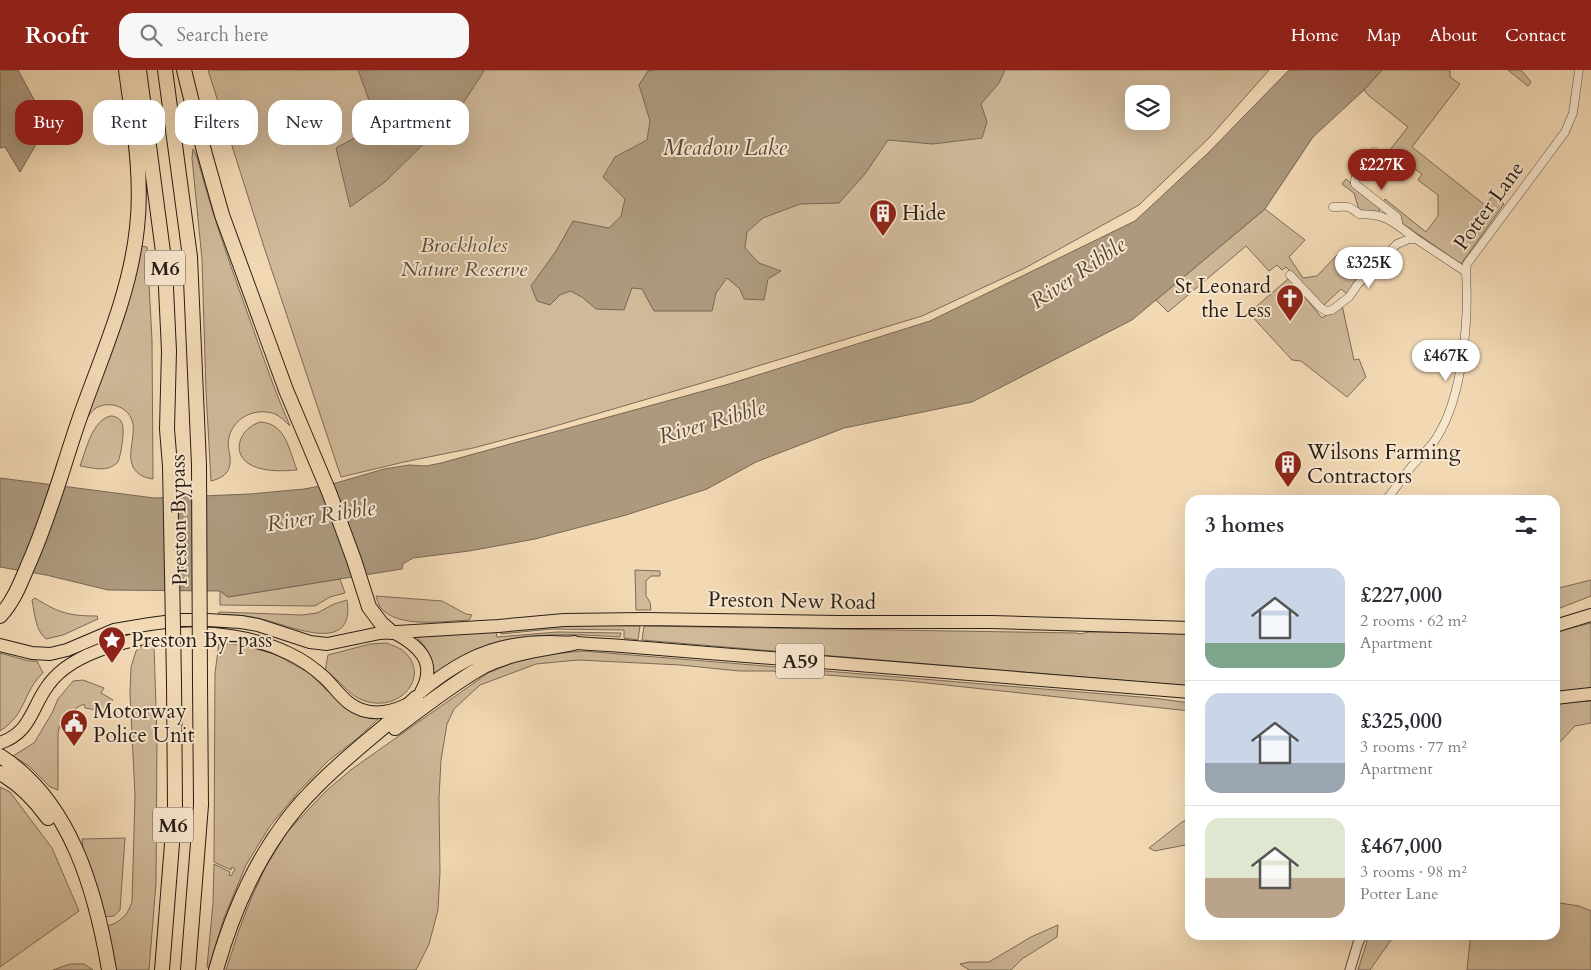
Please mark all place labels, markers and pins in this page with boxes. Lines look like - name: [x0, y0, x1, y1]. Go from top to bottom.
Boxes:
- pin: £227K: [1347, 148, 1417, 191]
- building icon: Hide: [868, 198, 898, 237]
- place label: Hide: [902, 199, 946, 228]
- pin: £325K: [1334, 246, 1404, 289]
- place label: St Leonard the Less: [1175, 272, 1271, 325]
- church icon: St Leonard the Less: [1275, 283, 1305, 322]
- pin: £467K: [1411, 340, 1481, 382]
- place label: Wilsons Farming Contractors: [1306, 438, 1461, 491]
- building icon: Wilsons Farming Contractors: [1273, 449, 1303, 488]
- place icon: Preston By-pass: [97, 625, 127, 664]
- place label: Preston By-pass: [131, 626, 272, 655]
- place label: Motorway Police Unit: [93, 697, 195, 750]
- public building icon: Motorway Police Unit: [59, 708, 89, 747]

